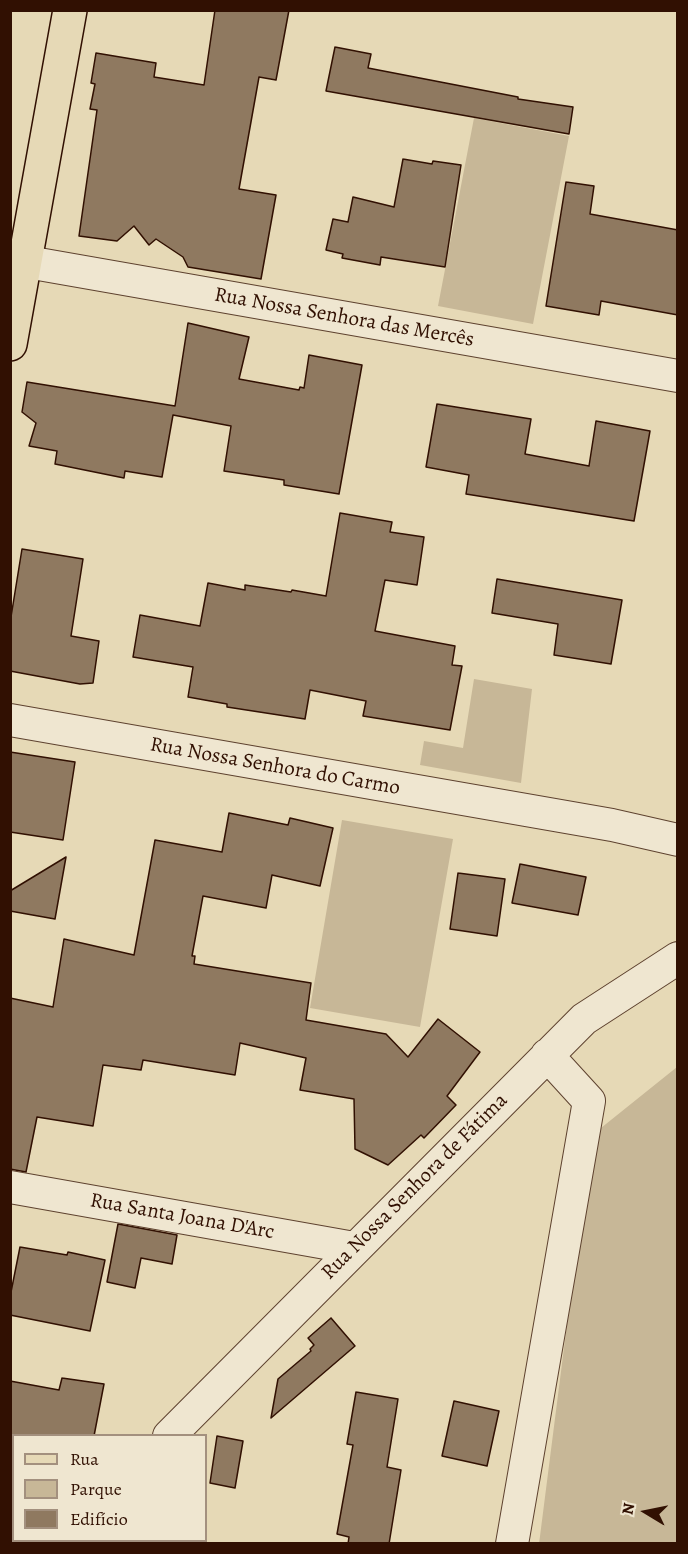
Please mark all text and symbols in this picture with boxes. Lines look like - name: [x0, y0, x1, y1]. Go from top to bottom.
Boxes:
- street label: Rua Nossa Senhora das Mercês: [212, 283, 476, 353]
- street label: Rua Nossa Senhora do Carmo: [148, 733, 402, 801]
- street label: Rua Nossa Senhora de Fátima: [317, 1089, 513, 1285]
- street label: Rua Santa Joana D'Arc: [88, 1188, 276, 1246]
- legend: [12, 1434, 207, 1542]
- text: Rua: [70, 1447, 99, 1471]
- text: Parque: [70, 1477, 122, 1501]
- north arrow: [616, 1482, 676, 1542]
- text: N: [616, 1501, 640, 1517]
- text: Edifício: [70, 1507, 128, 1531]

